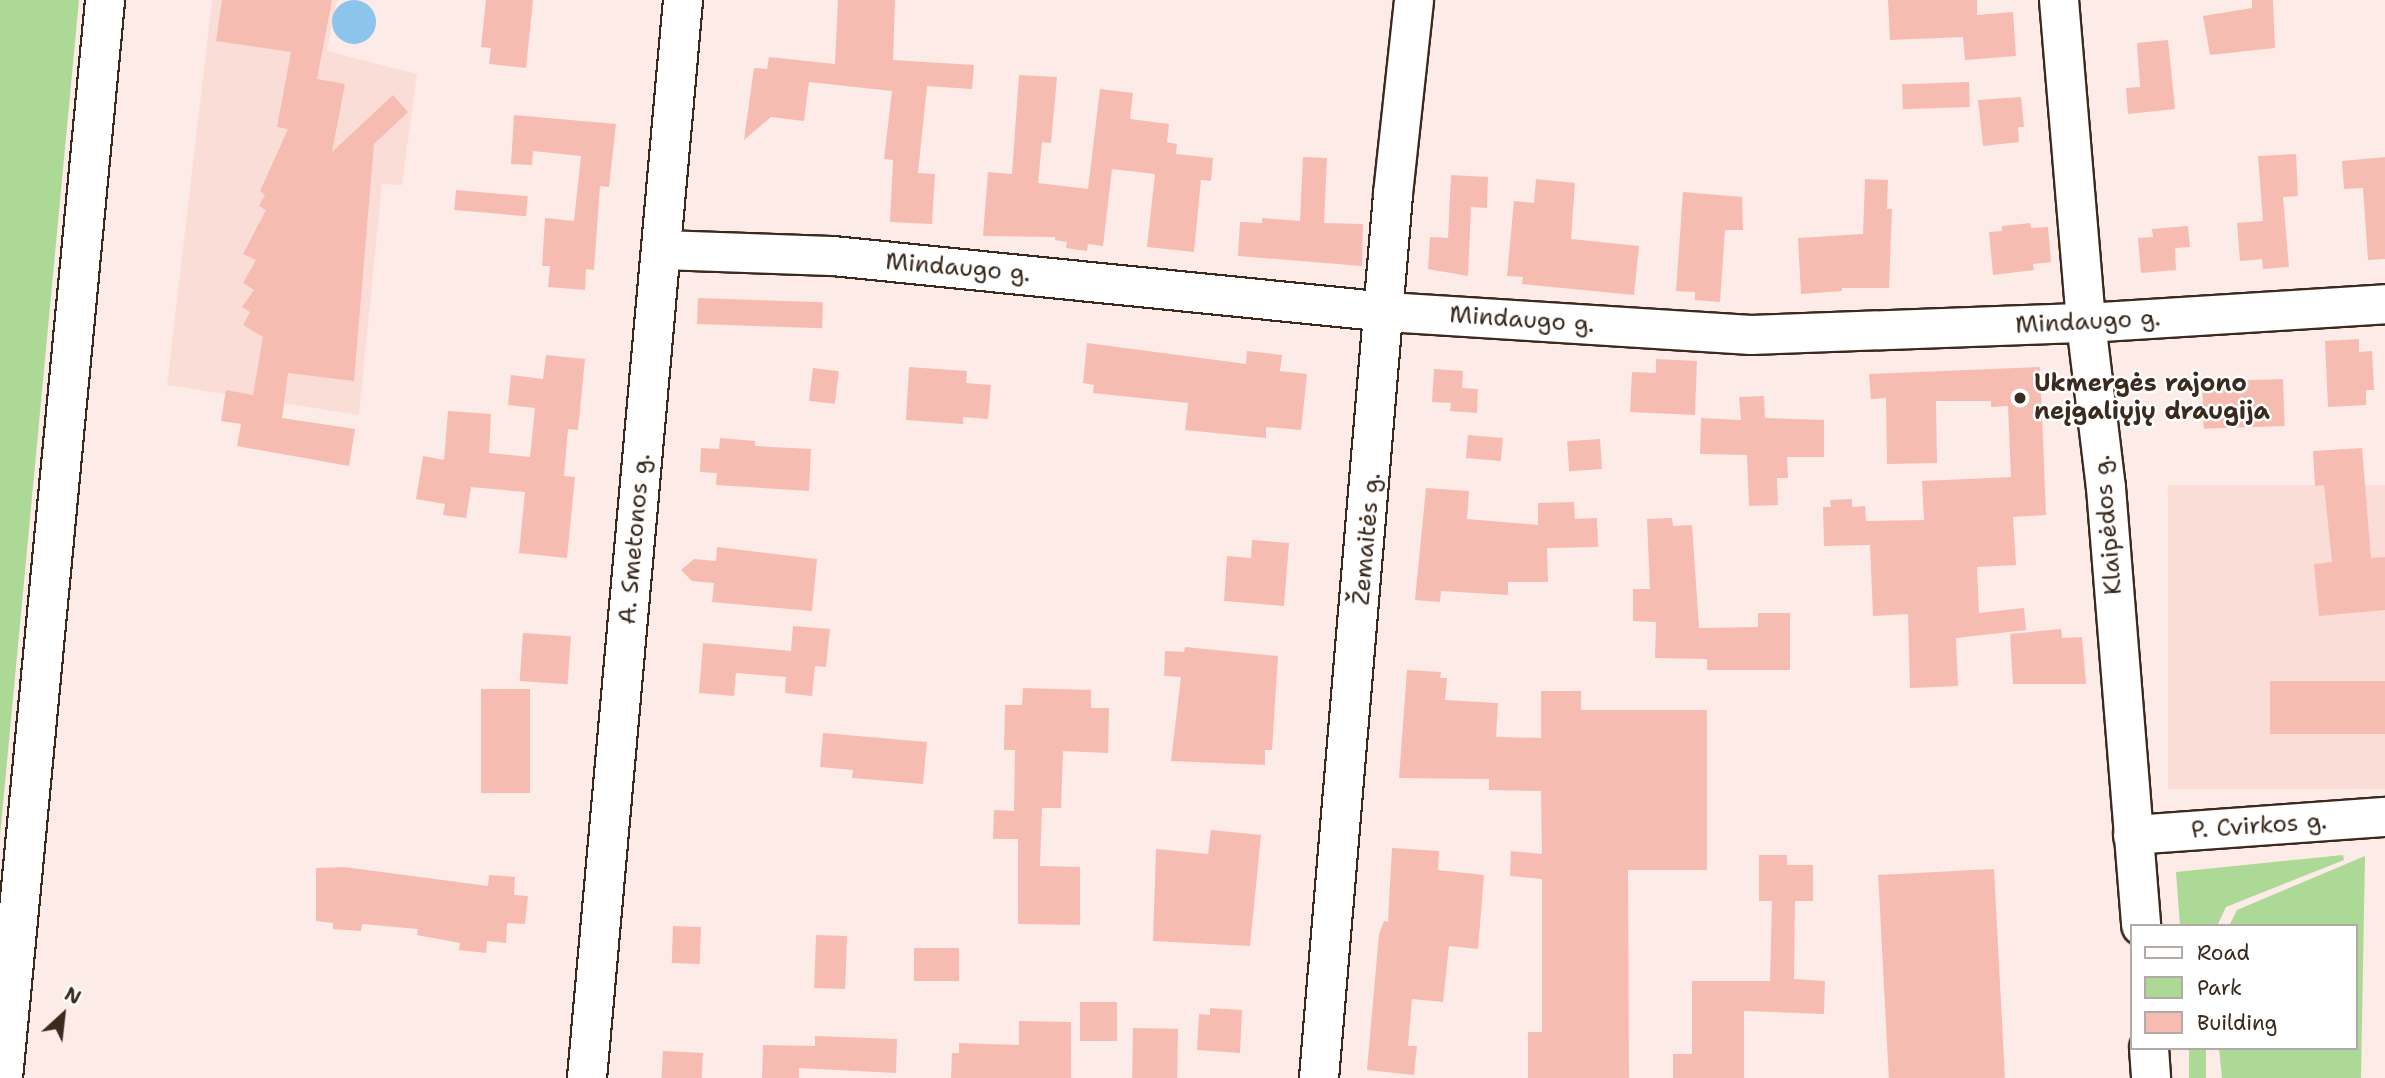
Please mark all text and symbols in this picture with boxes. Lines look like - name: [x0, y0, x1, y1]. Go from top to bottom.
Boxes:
- street label: Mindaugo g.: [884, 247, 1032, 289]
- street label: Mindaugo g.: [1448, 301, 1596, 339]
- street label: Mindaugo g.: [2015, 304, 2161, 340]
- place label: Ukmergės rajono neįgaliųjų draugija: [2034, 370, 2270, 426]
- marker: Ukmergės rajono neįgaliųjų draugija: [2012, 390, 2028, 406]
- street label: A. Smetonos g.: [613, 452, 657, 626]
- street label: Klaipėdos g.: [2088, 454, 2128, 596]
- street label: Žemaitės g.: [1347, 472, 1387, 606]
- street label: P. Cvirkos g.: [2190, 807, 2328, 845]
- legend: [2130, 924, 2357, 1050]
- text: Road: [2197, 939, 2250, 967]
- text: Park: [2197, 974, 2242, 1002]
- north arrow: [28, 980, 98, 1050]
- text: N: [60, 981, 85, 1010]
- text: Building: [2197, 1009, 2277, 1037]

